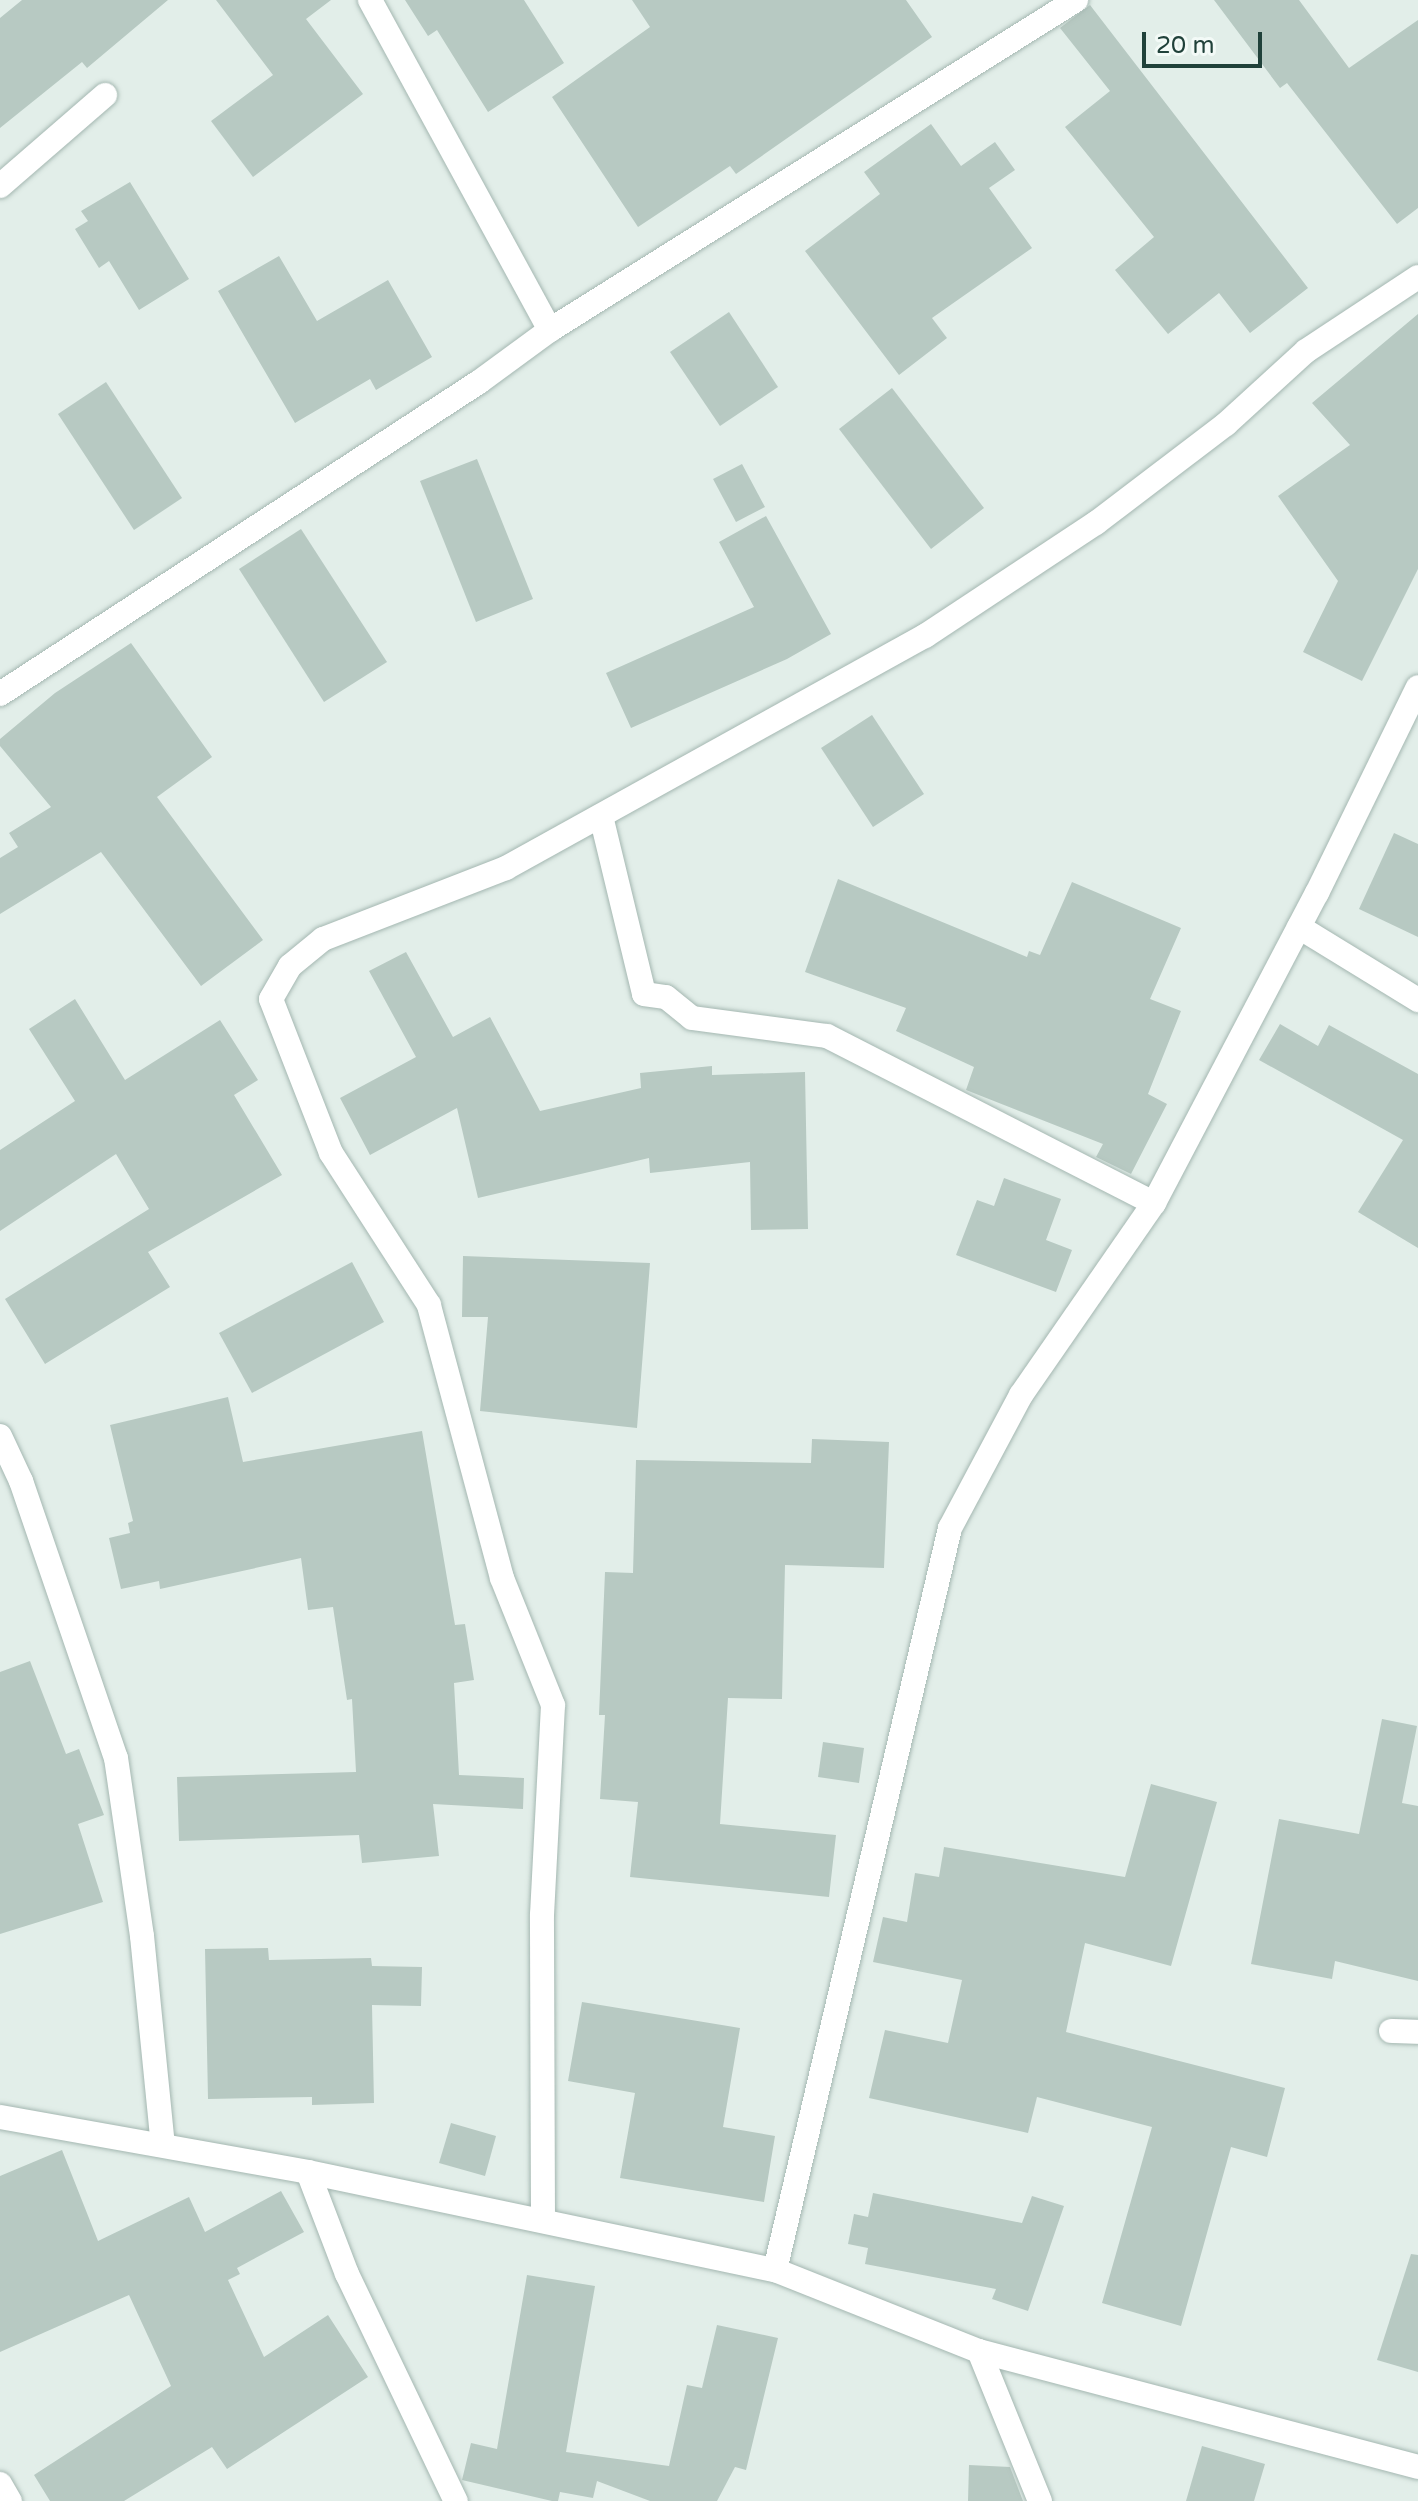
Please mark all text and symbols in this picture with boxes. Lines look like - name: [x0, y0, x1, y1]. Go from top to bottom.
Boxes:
- scale bar: [1146, 16, 1266, 66]
- text: 20 m: [1156, 31, 1214, 60]

